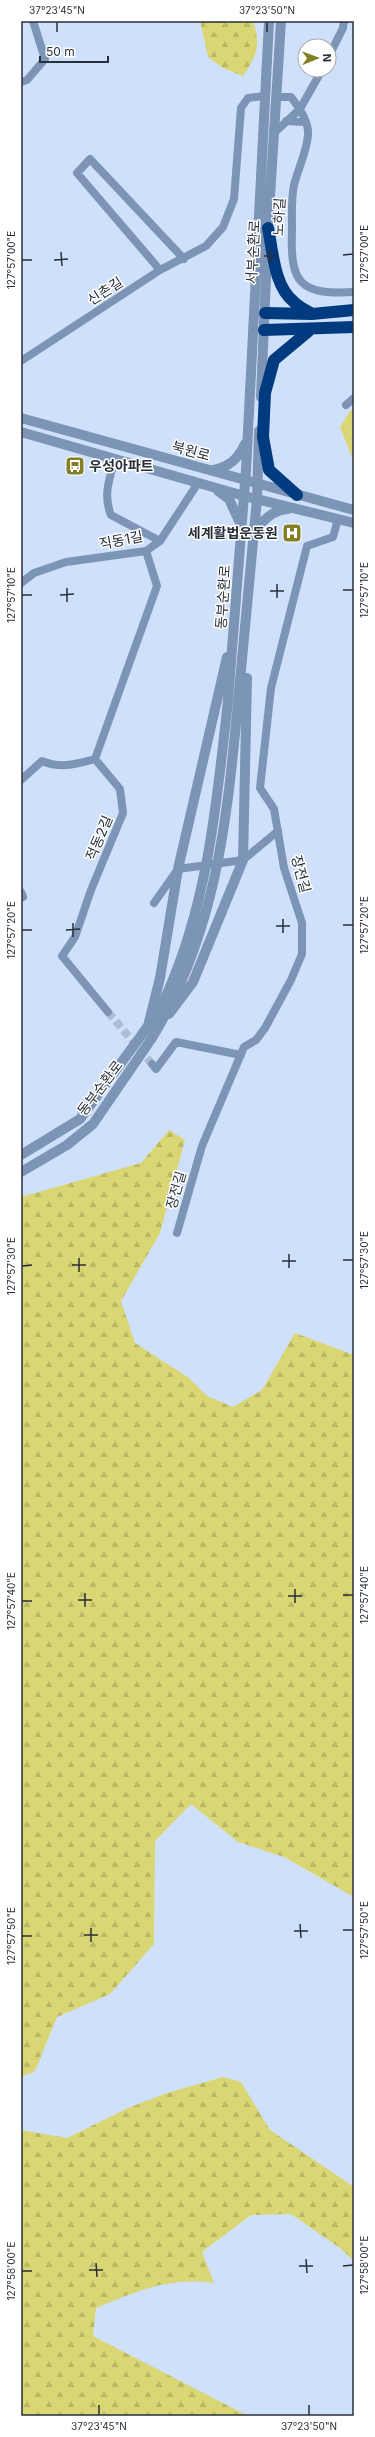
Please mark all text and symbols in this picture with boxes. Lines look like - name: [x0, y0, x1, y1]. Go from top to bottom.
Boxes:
- text: 37°23'45"N: [29, 4, 85, 16]
- text: 37°23'50"N: [239, 4, 295, 16]
- scale bar: [40, 38, 108, 64]
- north arrow: [297, 38, 337, 78]
- text: 50 m: [46, 44, 75, 59]
- text: N: [320, 54, 334, 62]
- street label: 노하길: [269, 197, 288, 237]
- street label: 서부순환로: [242, 219, 263, 285]
- text: 127°57'00"E: [358, 225, 370, 283]
- text: 127°57'00"E: [5, 231, 17, 289]
- street label: 신촌길: [84, 273, 126, 308]
- street label: 북원로: [170, 437, 212, 464]
- bus stop icon: 우성아파트: [64, 455, 86, 477]
- place label: 우성아파트: [89, 457, 154, 474]
- hospital icon: 세계활법운동원: [281, 522, 303, 544]
- place label: 세계활법운동원: [188, 524, 278, 541]
- street label: 직동1길: [98, 527, 144, 552]
- text: 127°57'10"E: [358, 562, 370, 618]
- street label: 동부순환로: [212, 564, 233, 630]
- text: 127°57'10"E: [5, 567, 17, 623]
- street label: 적동2길: [81, 813, 116, 863]
- street label: 장전길: [288, 853, 315, 895]
- text: 127°57'20"E: [358, 896, 370, 954]
- text: 127°57'20"E: [5, 901, 17, 959]
- street label: 동부순환로: [73, 1057, 126, 1119]
- street label: 장전길: [162, 1169, 189, 1211]
- text: 127°57'30"E: [358, 1231, 370, 1289]
- text: 127°57'30"E: [5, 1237, 17, 1295]
- text: 127°57'40"E: [358, 1566, 370, 1624]
- text: 127°57'40"E: [5, 1572, 17, 1630]
- text: 127°57'50"E: [358, 1901, 370, 1959]
- text: 127°57'50"E: [5, 1907, 17, 1965]
- text: 127°58'00"E: [358, 2236, 370, 2294]
- text: 127°58'00"E: [5, 2242, 17, 2300]
- text: 37°23'45"N: [71, 2420, 127, 2432]
- text: 37°23'50"N: [281, 2420, 337, 2432]

